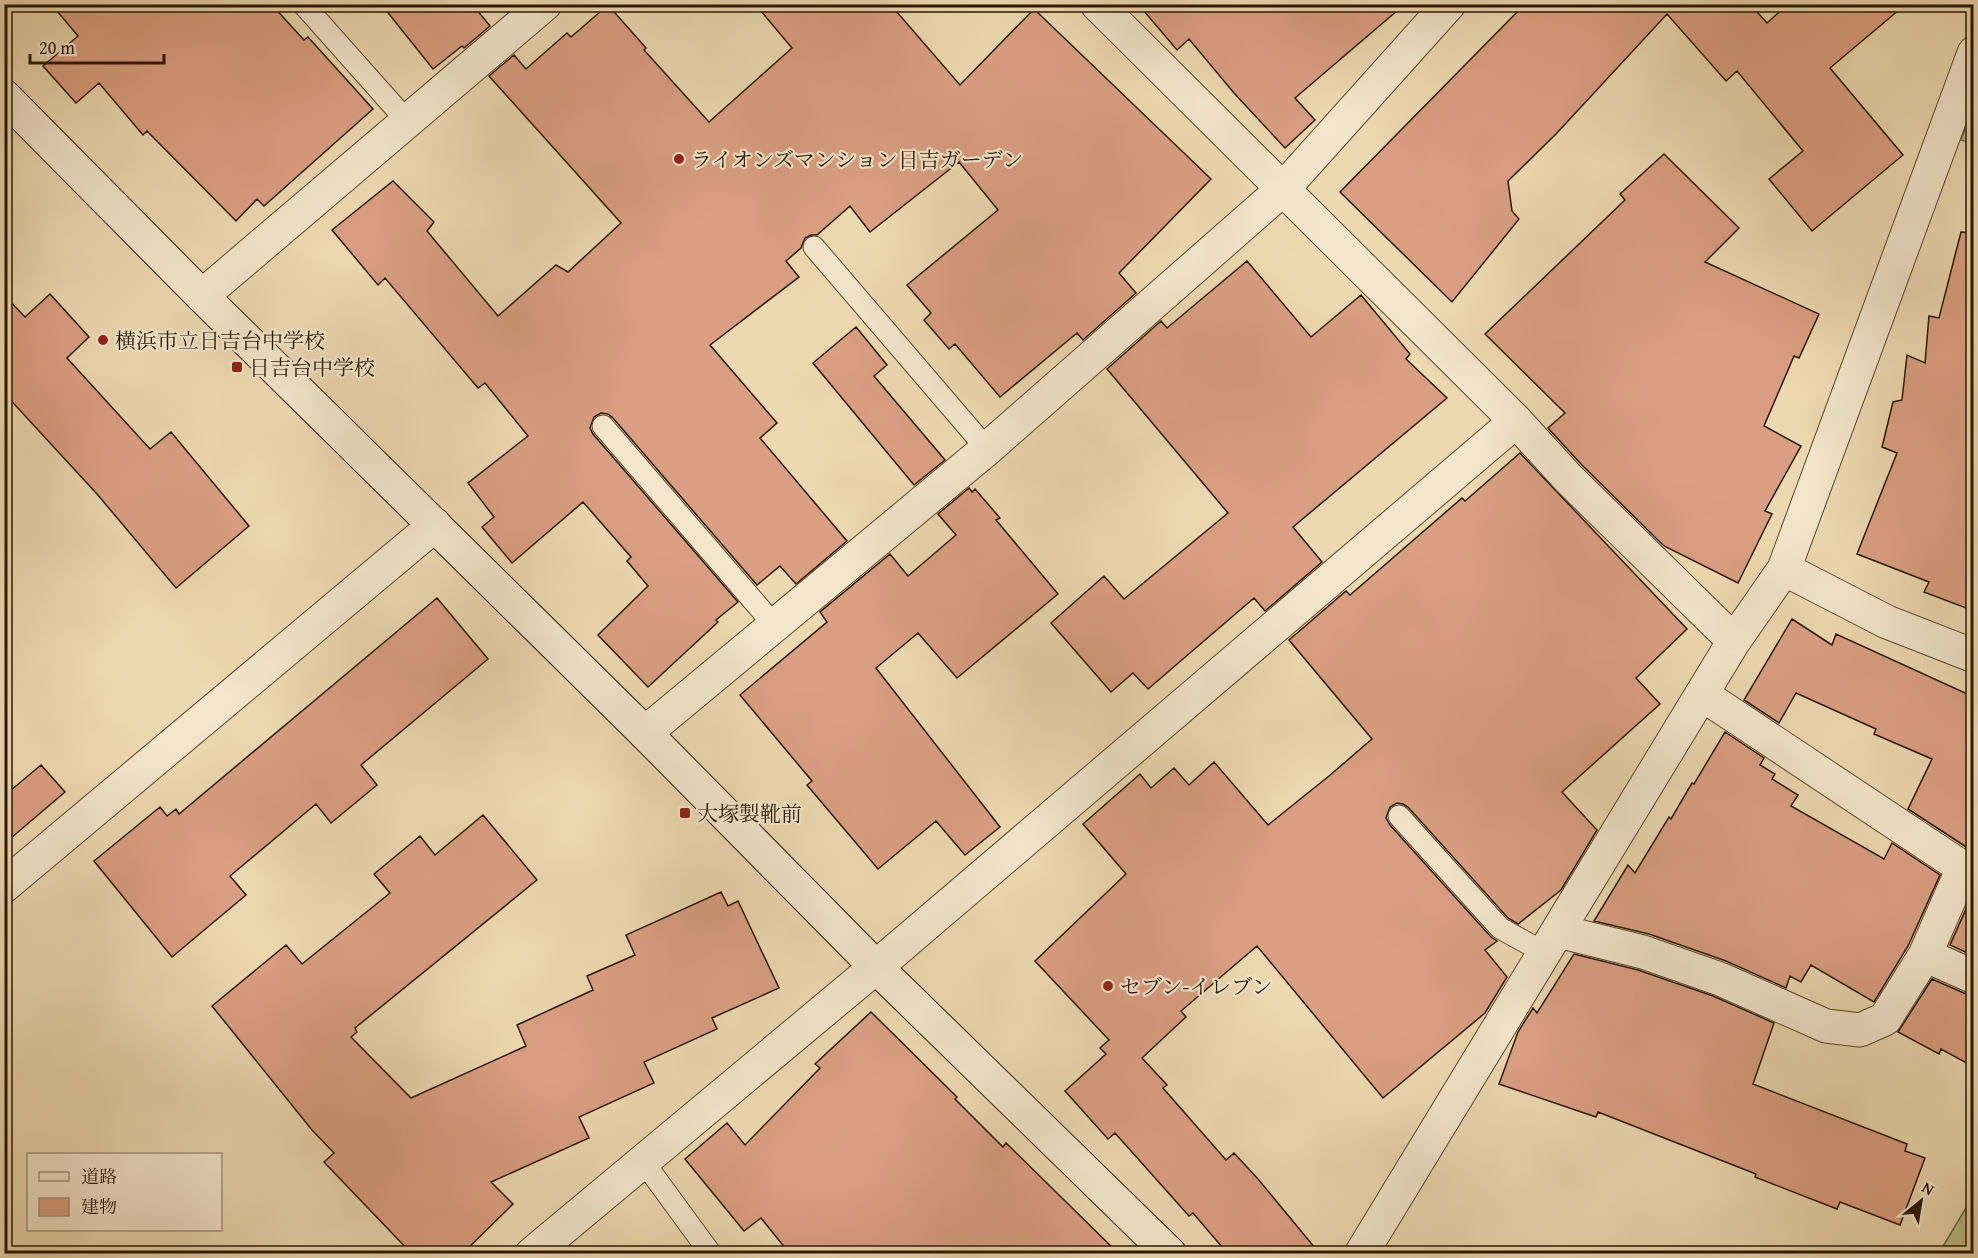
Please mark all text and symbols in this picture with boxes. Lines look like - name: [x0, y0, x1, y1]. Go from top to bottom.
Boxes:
- scale bar: [30, 27, 164, 65]
- text: 20 m: [39, 34, 75, 61]
- place label: ライオンズマンション日吉ガーデン: [691, 144, 1023, 175]
- marker: ライオンズマンション日吉ガーデン: [672, 152, 686, 166]
- place label: 横浜市立日吉台中学校: [115, 325, 325, 356]
- marker: 横浜市立日吉台中学校: [96, 333, 110, 347]
- place label: 日吉台中学校: [249, 352, 375, 383]
- marker: 日吉台中学校: [230, 360, 244, 374]
- place label: 大塚製靴前: [697, 798, 802, 829]
- marker: 大塚製靴前: [678, 806, 692, 820]
- place label: セブン-イレブン: [1120, 971, 1273, 1002]
- marker: セブン-イレブン: [1101, 979, 1115, 993]
- legend: [27, 1153, 222, 1231]
- text: 道路: [81, 1163, 117, 1190]
- north arrow: [1891, 1171, 1951, 1231]
- text: N: [1918, 1175, 1939, 1201]
- text: 建物: [81, 1193, 117, 1220]

